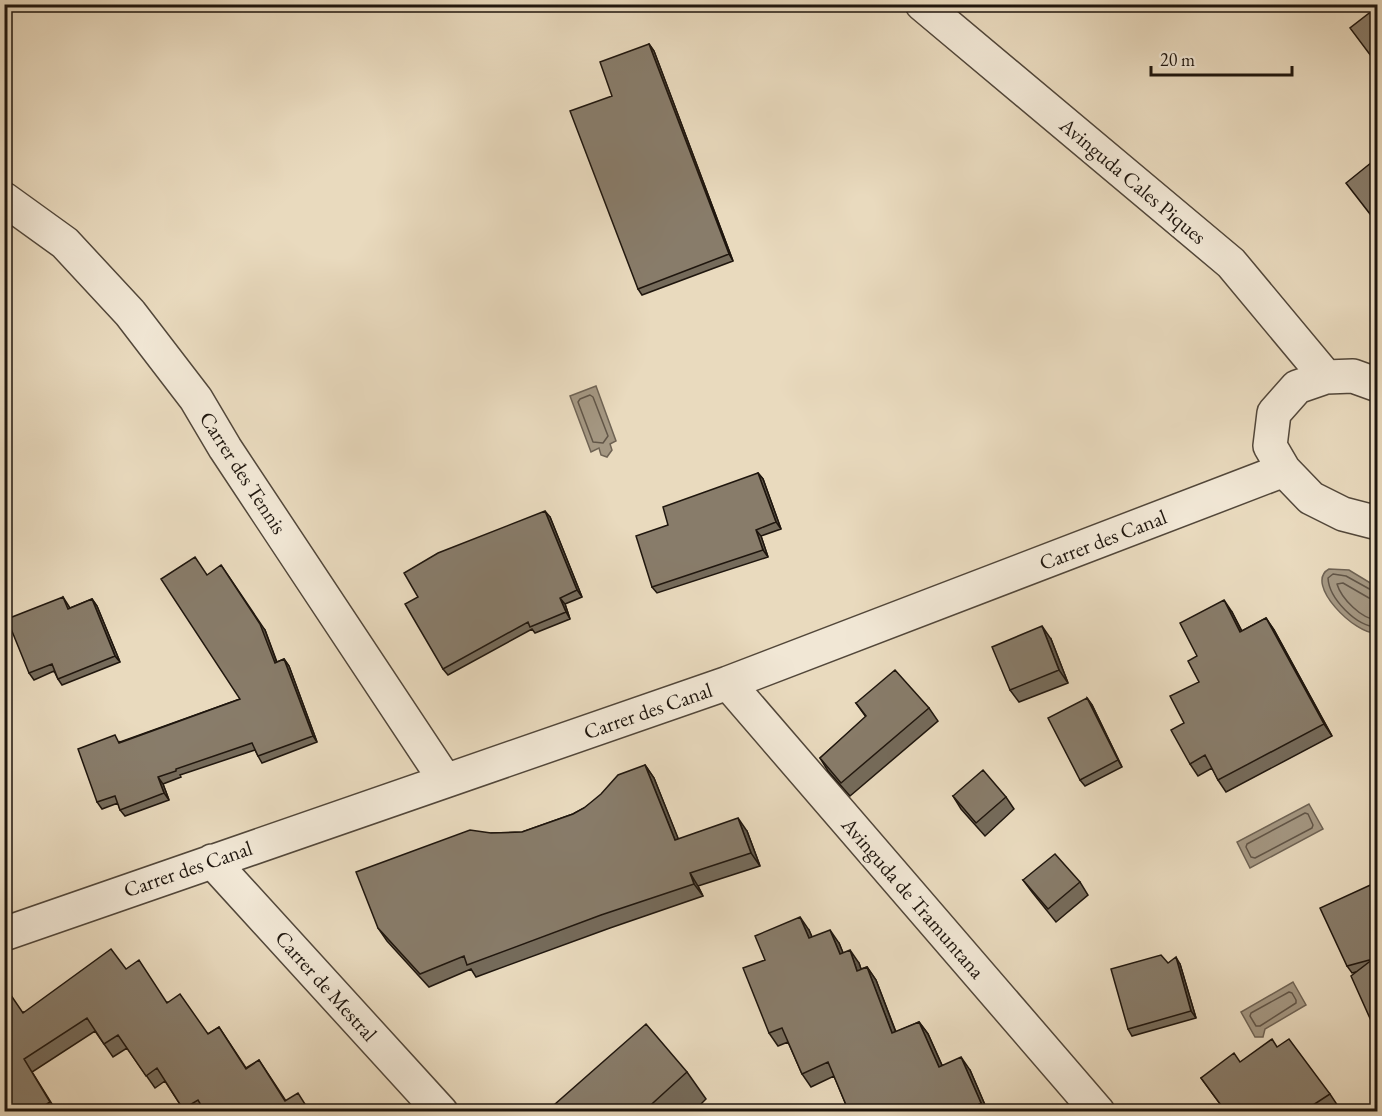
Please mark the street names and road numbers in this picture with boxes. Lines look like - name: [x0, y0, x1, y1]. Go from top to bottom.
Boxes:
- street label: Avinguda Cales Piques: [1054, 111, 1212, 250]
- street label: Carrer des Tennis: [194, 406, 293, 539]
- street label: Carrer des Canal: [1035, 503, 1170, 576]
- street label: Carrer des Canal: [580, 676, 716, 745]
- street label: Avinguda de Tramuntana: [835, 811, 991, 984]
- street label: Carrer des Canal: [120, 834, 256, 903]
- street label: Carrer de Mestral: [269, 925, 383, 1047]

